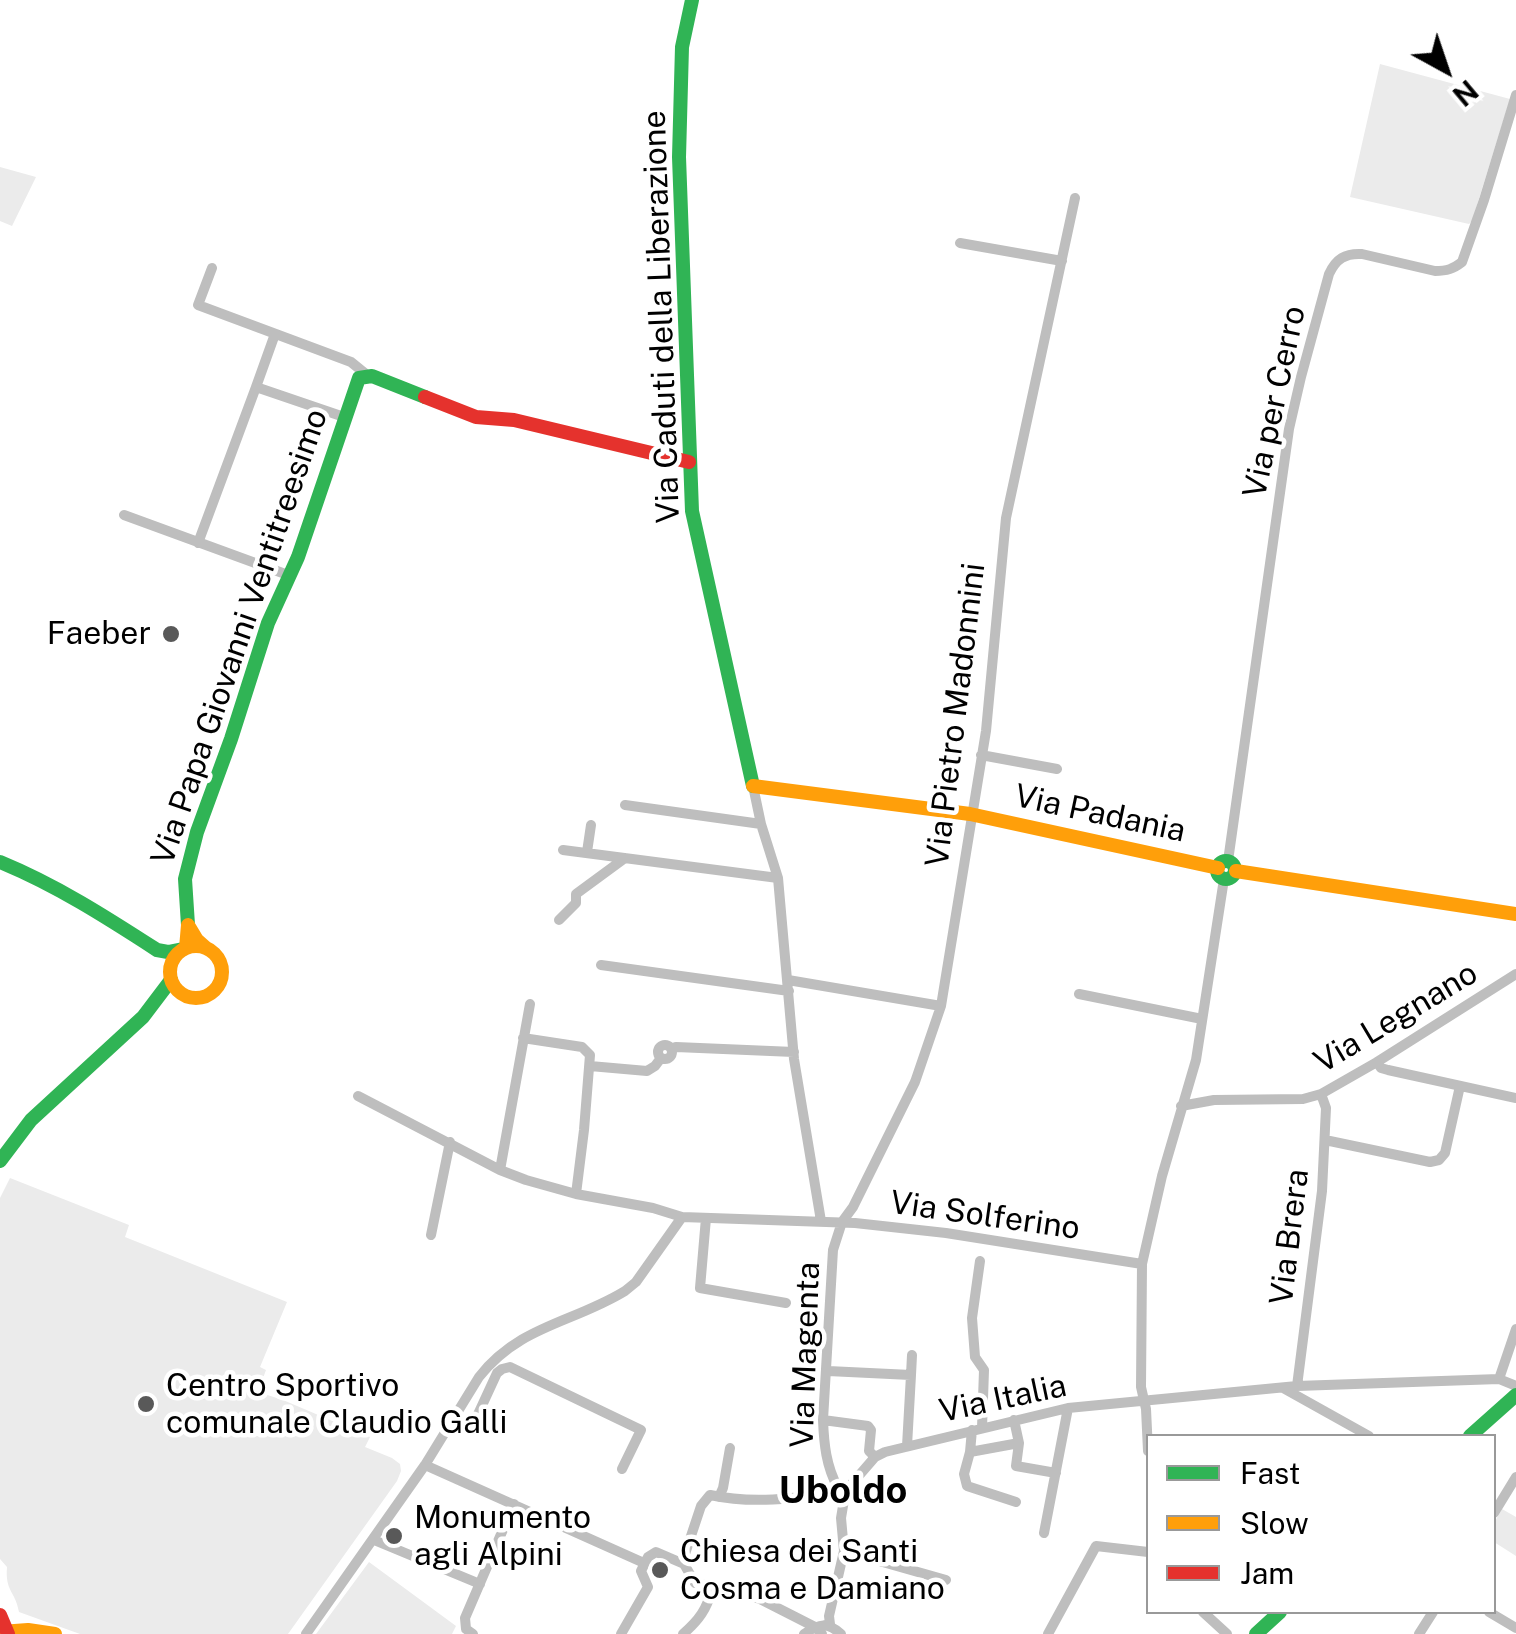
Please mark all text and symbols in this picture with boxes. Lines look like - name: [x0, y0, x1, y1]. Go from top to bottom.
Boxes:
- north arrow: [1396, 20, 1496, 120]
- text: N: [1447, 74, 1485, 113]
- street label: Via Caduti della Liberazione: [636, 110, 688, 524]
- street label: Via per Cerro: [1236, 302, 1314, 502]
- street label: Via Papa Giovanni Ventitreesimo: [144, 404, 336, 870]
- street label: Via Pietro Madonnini: [918, 561, 994, 869]
- place label: Faeber: [47, 615, 151, 653]
- marker: Faeber: [160, 623, 182, 645]
- street label: Via Padania: [1011, 777, 1189, 851]
- street label: Via Legnano: [1308, 954, 1484, 1082]
- street label: Via Brera: [1263, 1167, 1317, 1307]
- street label: Via Solferino: [888, 1184, 1082, 1248]
- street label: Via Magenta: [784, 1261, 828, 1449]
- place label: Centro Sportivo comunale Claudio Galli: [166, 1367, 508, 1442]
- street label: Via Italia: [936, 1367, 1070, 1431]
- marker: Centro Sportivo comunale Claudio Galli: [135, 1393, 157, 1415]
- legend: [1146, 1434, 1496, 1614]
- text: Fast: [1240, 1455, 1300, 1491]
- district label: Uboldo: [779, 1468, 907, 1514]
- place label: Monumento agli Alpini: [414, 1499, 591, 1574]
- text: Slow: [1240, 1505, 1309, 1541]
- marker: Monumento agli Alpini: [383, 1525, 405, 1547]
- place label: Chiesa dei Santi Cosma e Damiano: [680, 1533, 945, 1608]
- text: Jam: [1240, 1555, 1294, 1591]
- marker: Chiesa dei Santi Cosma e Damiano: [649, 1559, 671, 1581]

